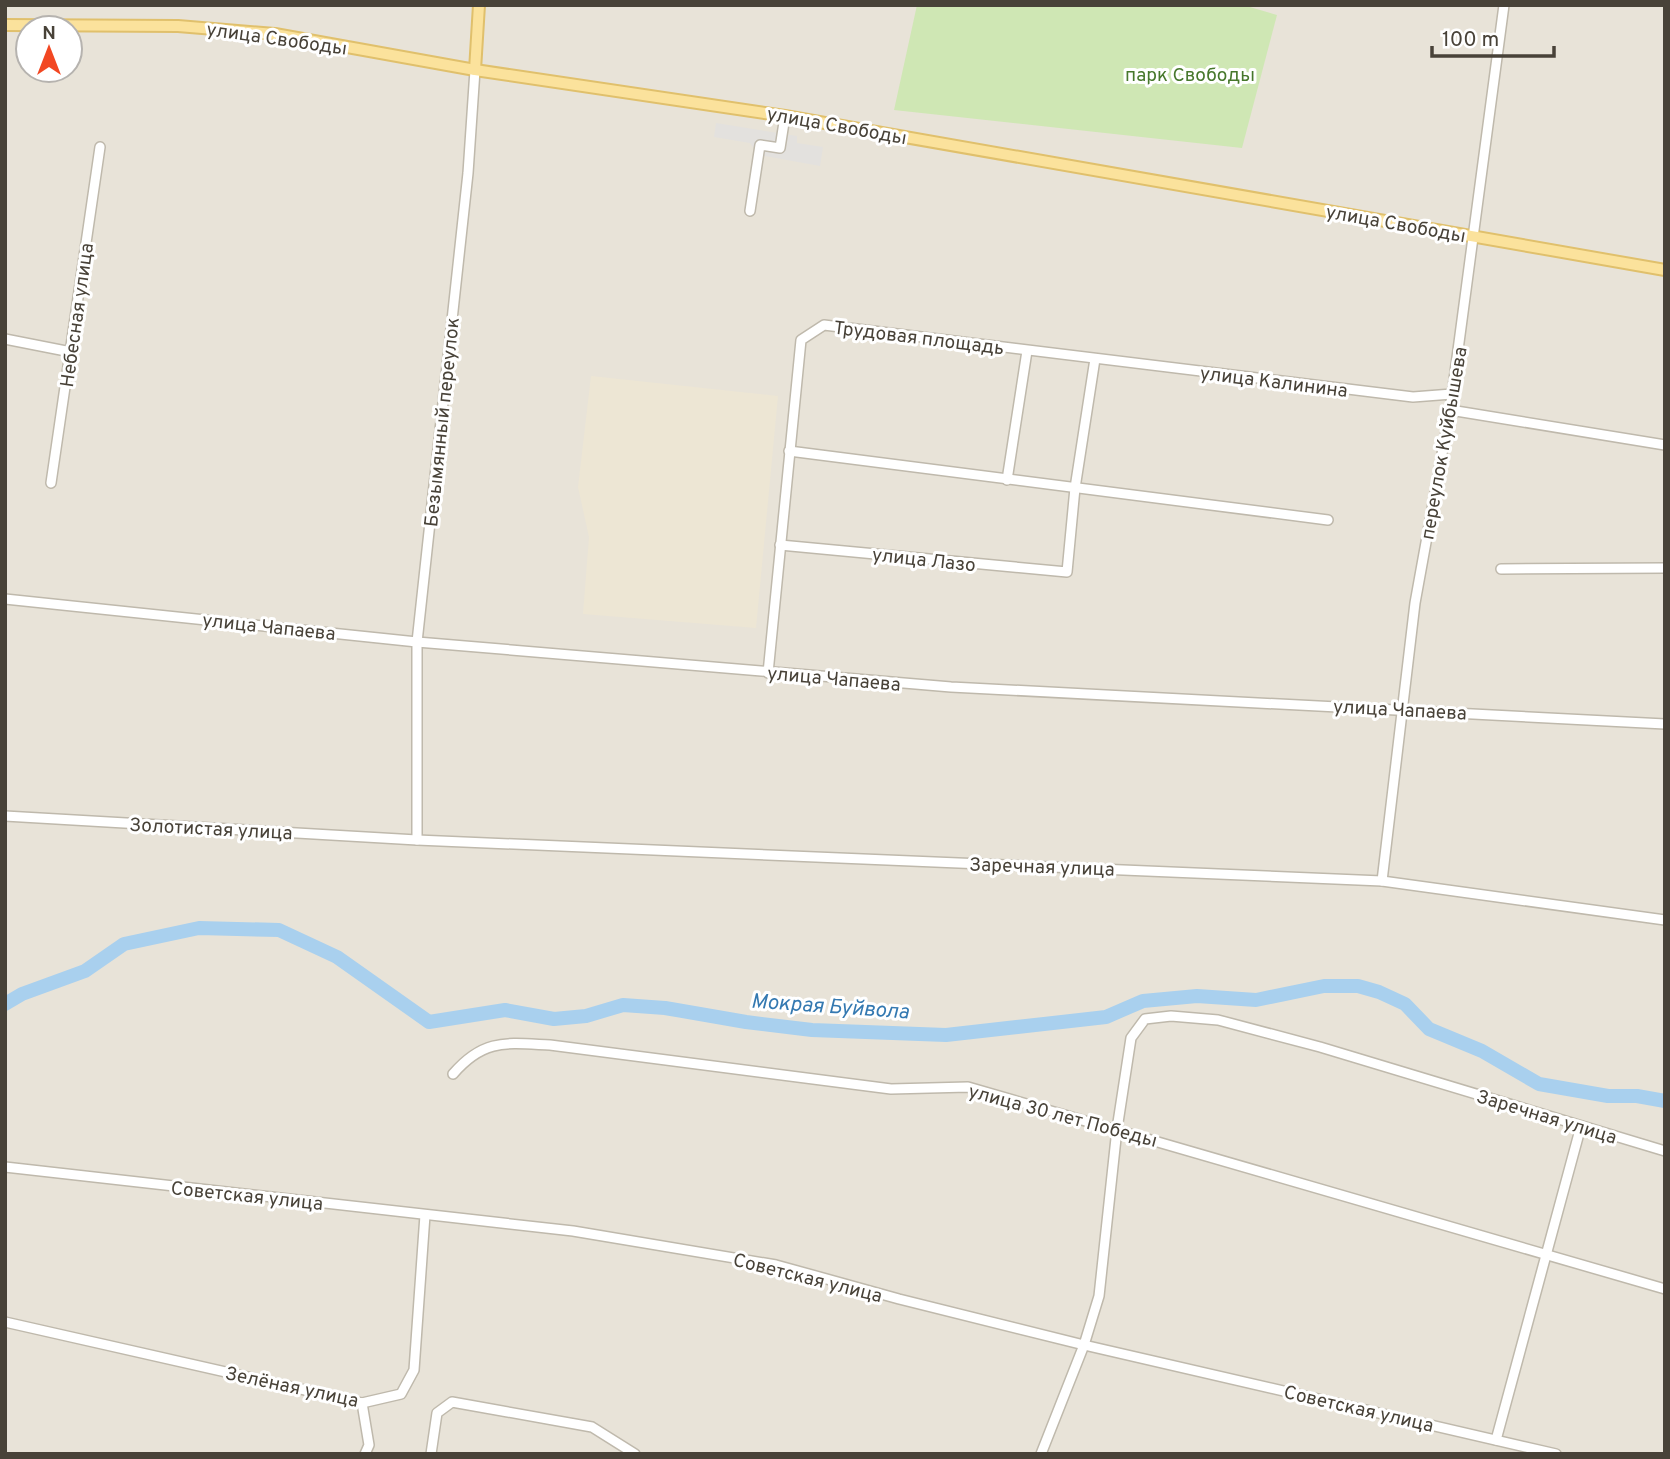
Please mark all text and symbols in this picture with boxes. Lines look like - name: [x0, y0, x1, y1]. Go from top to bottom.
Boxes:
- north arrow: [14, 14, 84, 84]
- scale bar: [1432, 14, 1554, 58]
- street label: улица Свободы: [205, 18, 349, 62]
- text: N: [42, 22, 56, 46]
- text: 100 m: [1442, 27, 1499, 54]
- park label: парк Свободы: [1125, 64, 1255, 88]
- street label: улица Свободы: [765, 103, 909, 151]
- street label: улица Свободы: [1324, 201, 1468, 249]
- street label: Небесная улица: [56, 241, 100, 389]
- street label: Безымянный переулок: [420, 316, 466, 528]
- street label: Трудовая площадь: [832, 317, 1005, 361]
- street label: переулок Куйбышева: [1416, 345, 1474, 542]
- street label: улица Калинина: [1198, 362, 1349, 404]
- street label: улица Лазо: [871, 544, 977, 578]
- street label: улица Чапаева: [201, 609, 337, 647]
- street label: улица Чапаева: [766, 662, 902, 698]
- street label: улица Чапаева: [1332, 696, 1467, 726]
- street label: Золотистая улица: [129, 814, 293, 846]
- street label: Заречная улица: [969, 853, 1115, 883]
- water label: Мокрая Буйвола: [750, 989, 910, 1026]
- street label: улица 30 лет Победы: [965, 1080, 1160, 1154]
- street label: Заречная улица: [1473, 1085, 1620, 1151]
- street label: Советская улица: [169, 1177, 324, 1217]
- street label: Советская улица: [730, 1249, 885, 1309]
- street label: Зелёная улица: [223, 1362, 360, 1414]
- street label: Советская улица: [1281, 1381, 1436, 1439]

